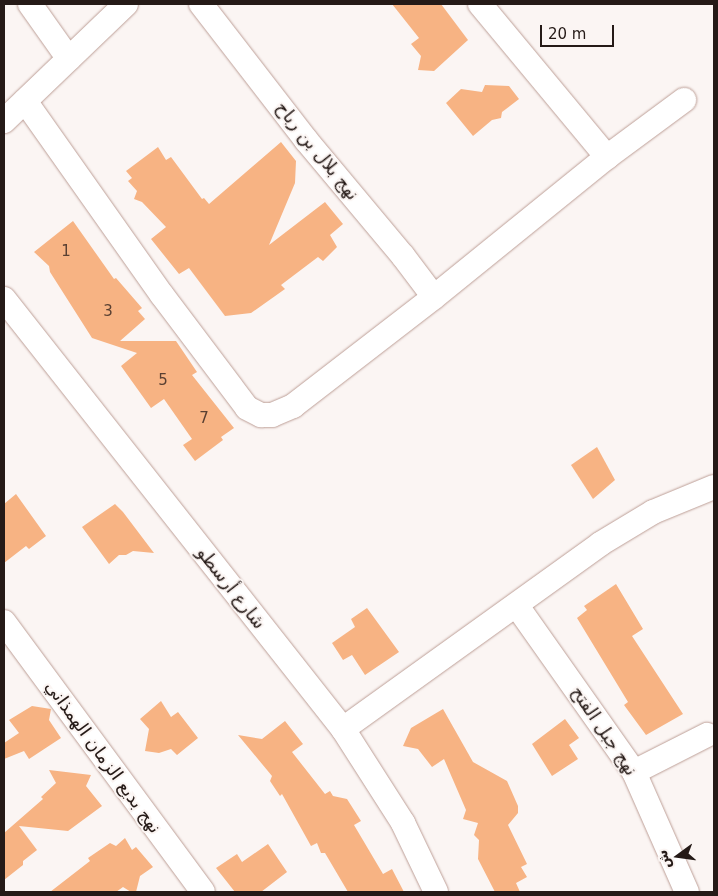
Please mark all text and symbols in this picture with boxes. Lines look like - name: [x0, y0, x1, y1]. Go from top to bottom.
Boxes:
- scale bar: [543, 15, 617, 47]
- text: 20 m: [548, 25, 586, 43]
- street label: نهج بلال بن رباح: [271, 97, 363, 205]
- house number: 1: [61, 243, 71, 261]
- house number: 3: [103, 303, 113, 321]
- house number: 5: [158, 372, 168, 390]
- house number: 7: [199, 410, 209, 428]
- street label: شارع أرسطو: [192, 543, 270, 633]
- street label: نهج بديع الزمان الهمذاني: [40, 676, 166, 838]
- street label: نهج جبل الفتح: [566, 682, 642, 780]
- north arrow: [653, 831, 703, 881]
- text: ش: [653, 848, 674, 871]

